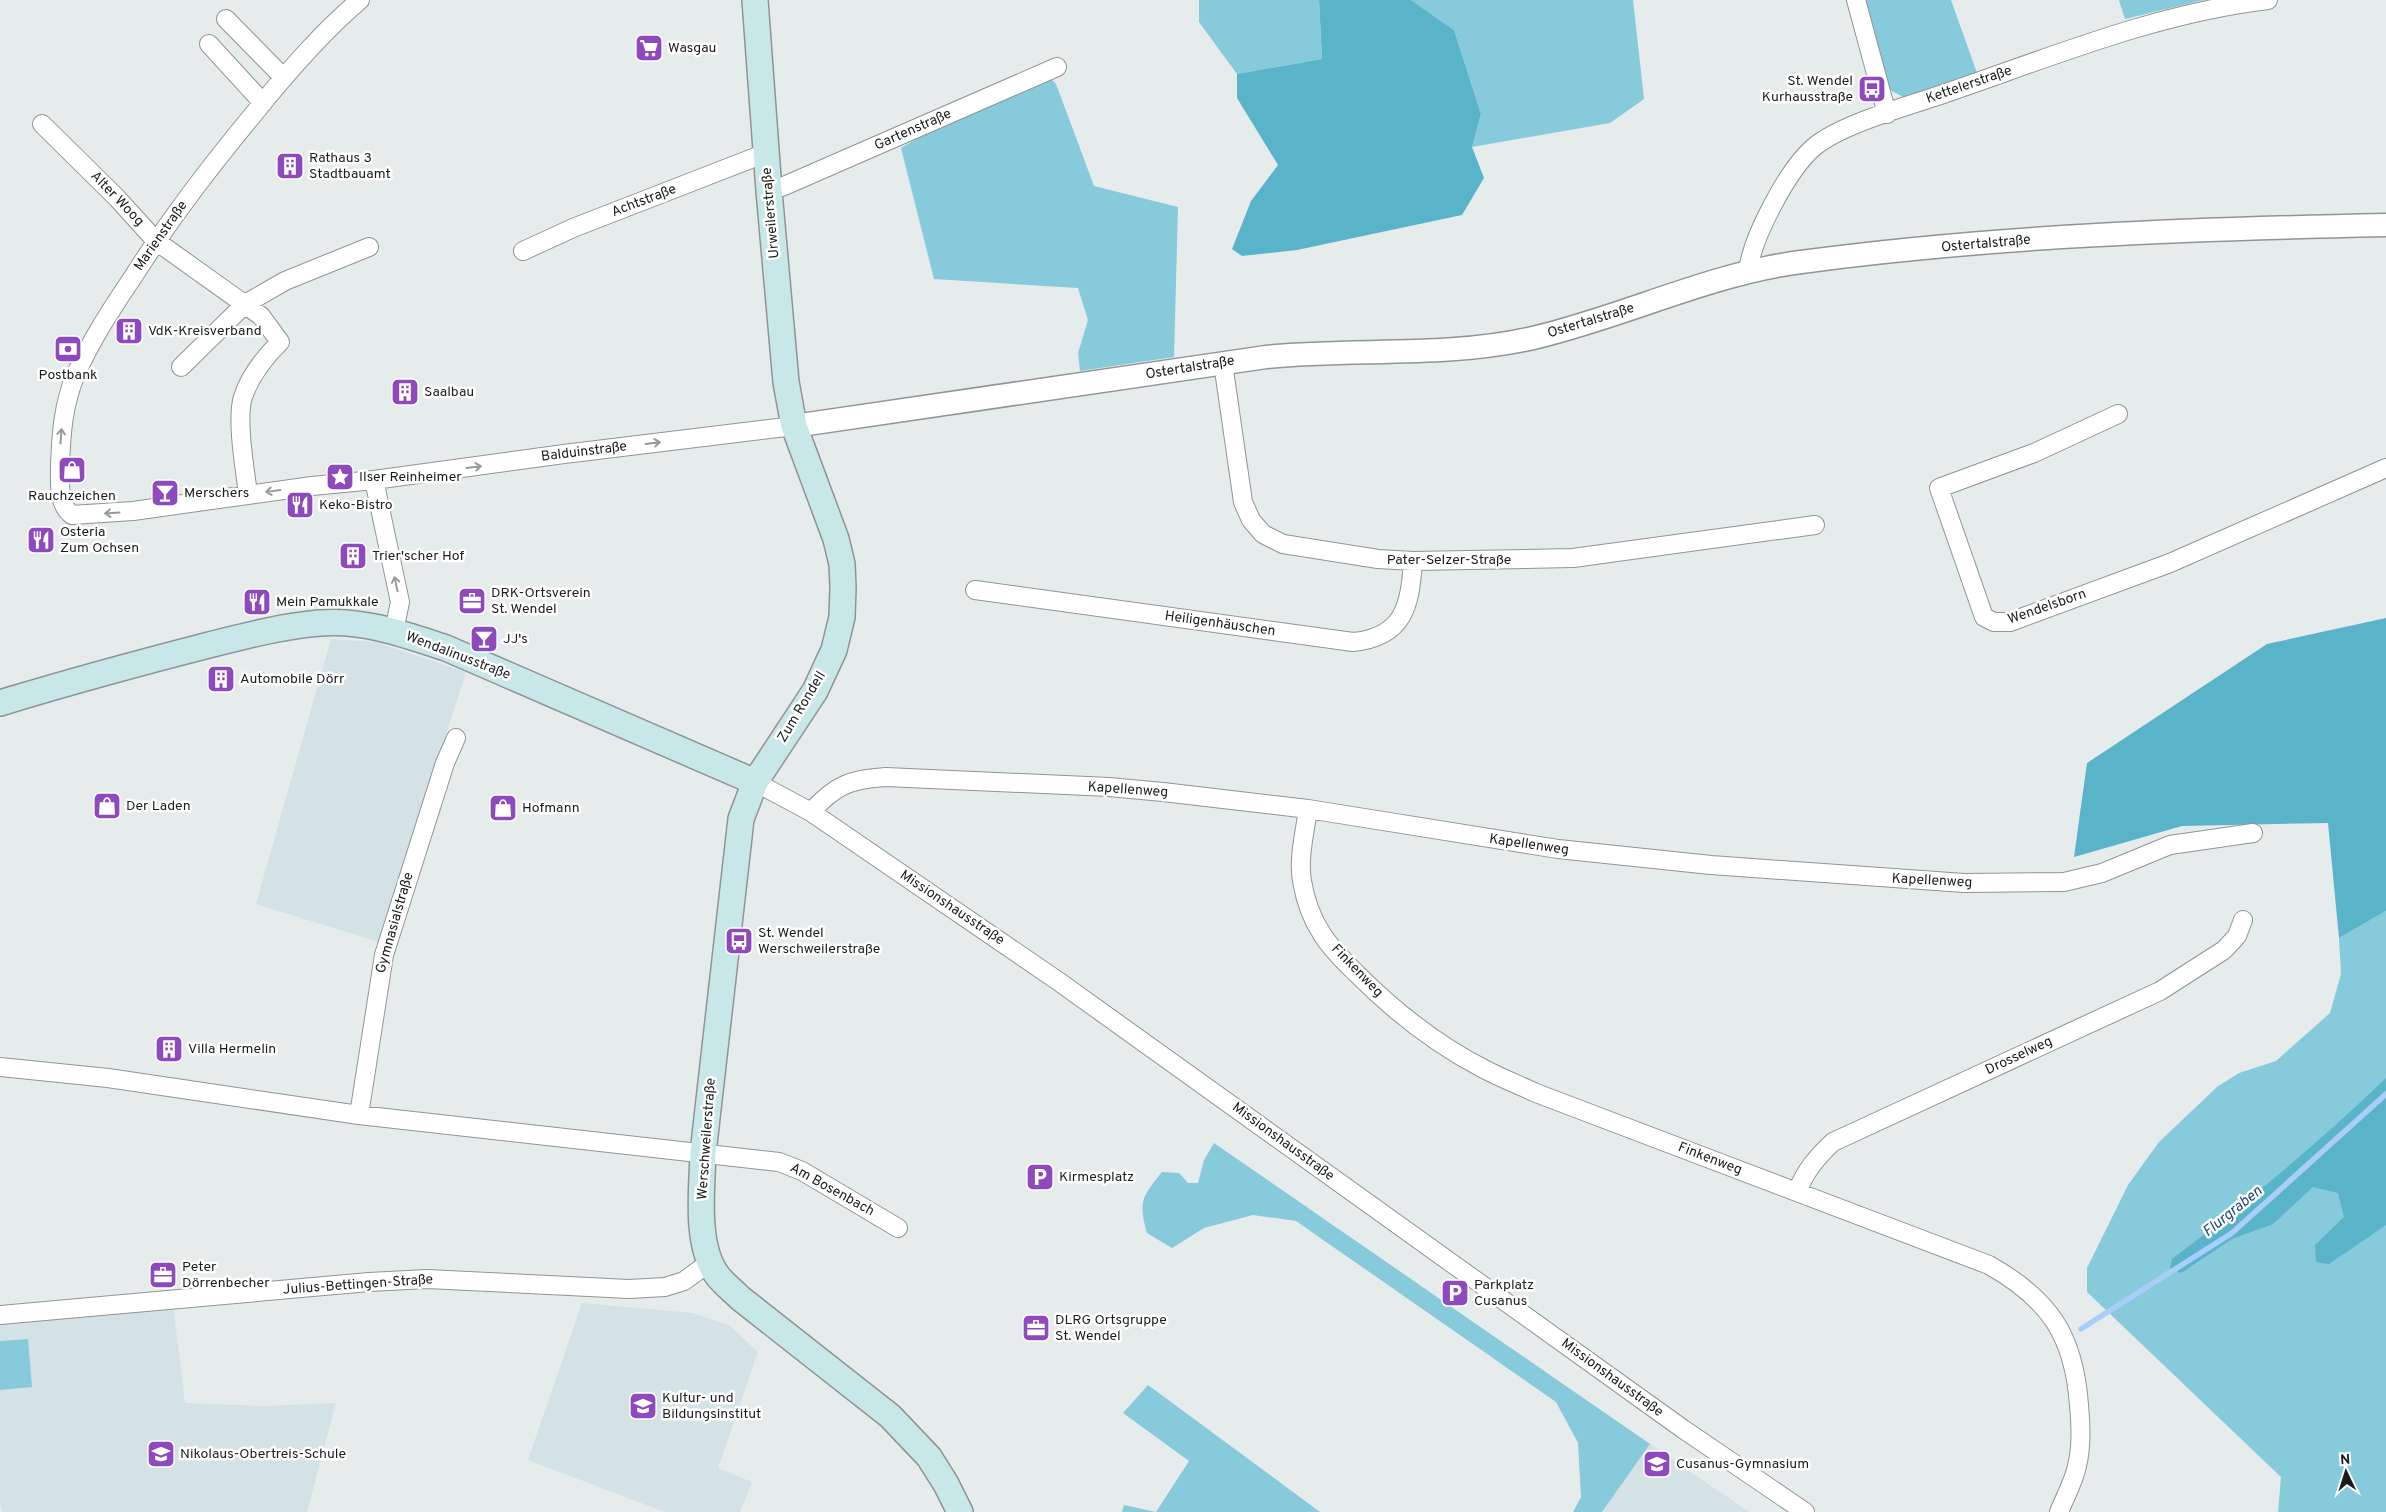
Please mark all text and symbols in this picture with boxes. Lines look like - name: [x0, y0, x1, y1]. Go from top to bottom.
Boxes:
- supermarket icon: Wasgau: [634, 33, 664, 63]
- place label: Wasgau: [668, 40, 716, 57]
- street label: Kettelerstraße: [1924, 62, 2014, 108]
- place label: St. Wendel Kurhausstraße: [1762, 73, 1853, 106]
- bus stop icon: St. Wendel Kurhausstraße: [1857, 74, 1887, 104]
- street label: Gartenstraße: [872, 105, 954, 155]
- place label: Rathaus 3 Stadtbauamt: [309, 150, 391, 183]
- building icon: Rathaus 3 Stadtbauamt: [275, 151, 305, 181]
- street label: Urweilerstraße: [759, 167, 783, 259]
- street label: Alter Woog: [87, 168, 147, 230]
- street label: Achtstraße: [609, 181, 679, 221]
- street label: Marienstraße: [131, 198, 191, 274]
- street label: Ostertalstraße: [1940, 232, 2032, 256]
- street label: Ostertalstraße: [1546, 300, 1636, 342]
- building icon: VdK-Kreisverband: [114, 316, 144, 346]
- place label: VdK-Kreisverband: [148, 323, 262, 340]
- bank icon: Postbank: [53, 334, 83, 364]
- street label: Ostertalstraße: [1144, 353, 1236, 383]
- place label: Postbank: [39, 367, 97, 384]
- building icon: Saalbau: [390, 377, 420, 407]
- place label: Saalbau: [424, 384, 474, 401]
- one-way arrow: [56, 428, 66, 444]
- street label: Balduinstraße: [540, 438, 628, 466]
- one-way arrow: [644, 438, 660, 448]
- shop icon: Rauchzeichen: [57, 455, 87, 485]
- place icon: Ilser Reinheimer: [325, 462, 355, 492]
- one-way arrow: [466, 462, 482, 472]
- place label: Ilser Reinheimer: [359, 469, 462, 486]
- bar icon: Merschers: [150, 478, 180, 508]
- place label: Merschers: [184, 485, 249, 502]
- one-way arrow: [266, 486, 282, 496]
- place label: Rauchzeichen: [28, 488, 116, 505]
- restaurant icon: Keko-Bistro: [285, 490, 315, 520]
- place label: Keko-Bistro: [319, 497, 393, 514]
- one-way arrow: [105, 508, 121, 518]
- place label: Osteria Zum Ochsen: [60, 524, 139, 557]
- restaurant icon: Osteria Zum Ochsen: [26, 525, 56, 555]
- building icon: Trier'scher Hof: [338, 541, 368, 571]
- place label: Trier'scher Hof: [372, 548, 464, 565]
- street label: Pater-Selzer-Straße: [1387, 552, 1511, 569]
- one-way arrow: [391, 576, 401, 592]
- place label: DRK-Ortsverein St. Wendel: [491, 585, 591, 618]
- office icon: DRK-Ortsverein St. Wendel: [457, 586, 487, 616]
- street label: Wendelsborn: [2005, 586, 2089, 628]
- restaurant icon: Mein Pamukkale: [242, 587, 272, 617]
- place label: Mein Pamukkale: [276, 594, 378, 611]
- street label: Heiligenhäuschen: [1164, 608, 1276, 640]
- bar icon: JJ's: [469, 624, 499, 654]
- street label: Wendalinusstraße: [403, 628, 513, 684]
- place label: JJ's: [503, 631, 528, 648]
- building icon: Automobile Dörr: [206, 664, 236, 694]
- street label: Zum Rondell: [774, 668, 830, 746]
- place label: Automobile Dörr: [240, 671, 345, 688]
- street label: Kapellenweg: [1087, 779, 1169, 801]
- shop icon: Der Laden: [92, 791, 122, 821]
- shop icon: Hofmann: [488, 793, 518, 823]
- place label: Der Laden: [126, 798, 191, 815]
- place label: Hofmann: [522, 800, 580, 817]
- street label: Kapellenweg: [1488, 831, 1570, 859]
- street label: Missionshausstraße: [897, 867, 1007, 949]
- street label: Gymnasialstraße: [372, 870, 418, 976]
- street label: Kapellenweg: [1891, 870, 1973, 892]
- place label: St. Wendel Werschweilerstraße: [758, 925, 880, 958]
- bus stop icon: St. Wendel Werschweilerstraße: [724, 926, 754, 956]
- street label: Finkenweg: [1328, 941, 1386, 1001]
- street label: Drosselweg: [1983, 1033, 2055, 1079]
- building icon: Villa Hermelin: [154, 1034, 184, 1064]
- place label: Villa Hermelin: [188, 1041, 276, 1058]
- street label: Werschweilerstraße: [694, 1077, 720, 1201]
- street label: Missionshausstraße: [1228, 1099, 1338, 1185]
- street label: Finkenweg: [1676, 1139, 1744, 1179]
- street label: Am Bosenbach: [787, 1160, 877, 1220]
- parking icon: Kirmesplatz: [1025, 1162, 1055, 1192]
- place label: Kirmesplatz: [1059, 1169, 1134, 1186]
- water label: Flurgraben: [2199, 1182, 2267, 1242]
- place label: Peter Dörrenbecher: [182, 1259, 270, 1292]
- office icon: Peter Dörrenbecher: [148, 1260, 178, 1290]
- street label: Julius-Bettingen-Straße: [282, 1271, 434, 1299]
- place label: Parkplatz Cusanus: [1474, 1277, 1534, 1310]
- parking icon: Parkplatz Cusanus: [1440, 1278, 1470, 1308]
- place label: DLRG Ortsgruppe St. Wendel: [1055, 1312, 1167, 1345]
- office icon: DLRG Ortsgruppe St. Wendel: [1021, 1313, 1051, 1343]
- street label: Missionshausstraße: [1557, 1335, 1667, 1421]
- place label: Kultur- und Bildungsinstitut: [662, 1390, 761, 1423]
- school or university icon: Kultur- und Bildungsinstitut: [628, 1391, 658, 1421]
- school or university icon: Nikolaus-Obertreis-Schule: [146, 1439, 176, 1469]
- place label: Nikolaus-Obertreis-Schule: [180, 1446, 346, 1463]
- north arrow: [2321, 1447, 2371, 1497]
- school or university icon: Cusanus-Gymnasium: [1642, 1449, 1672, 1479]
- text: N: [2340, 1452, 2351, 1469]
- place label: Cusanus-Gymnasium: [1676, 1456, 1809, 1473]

